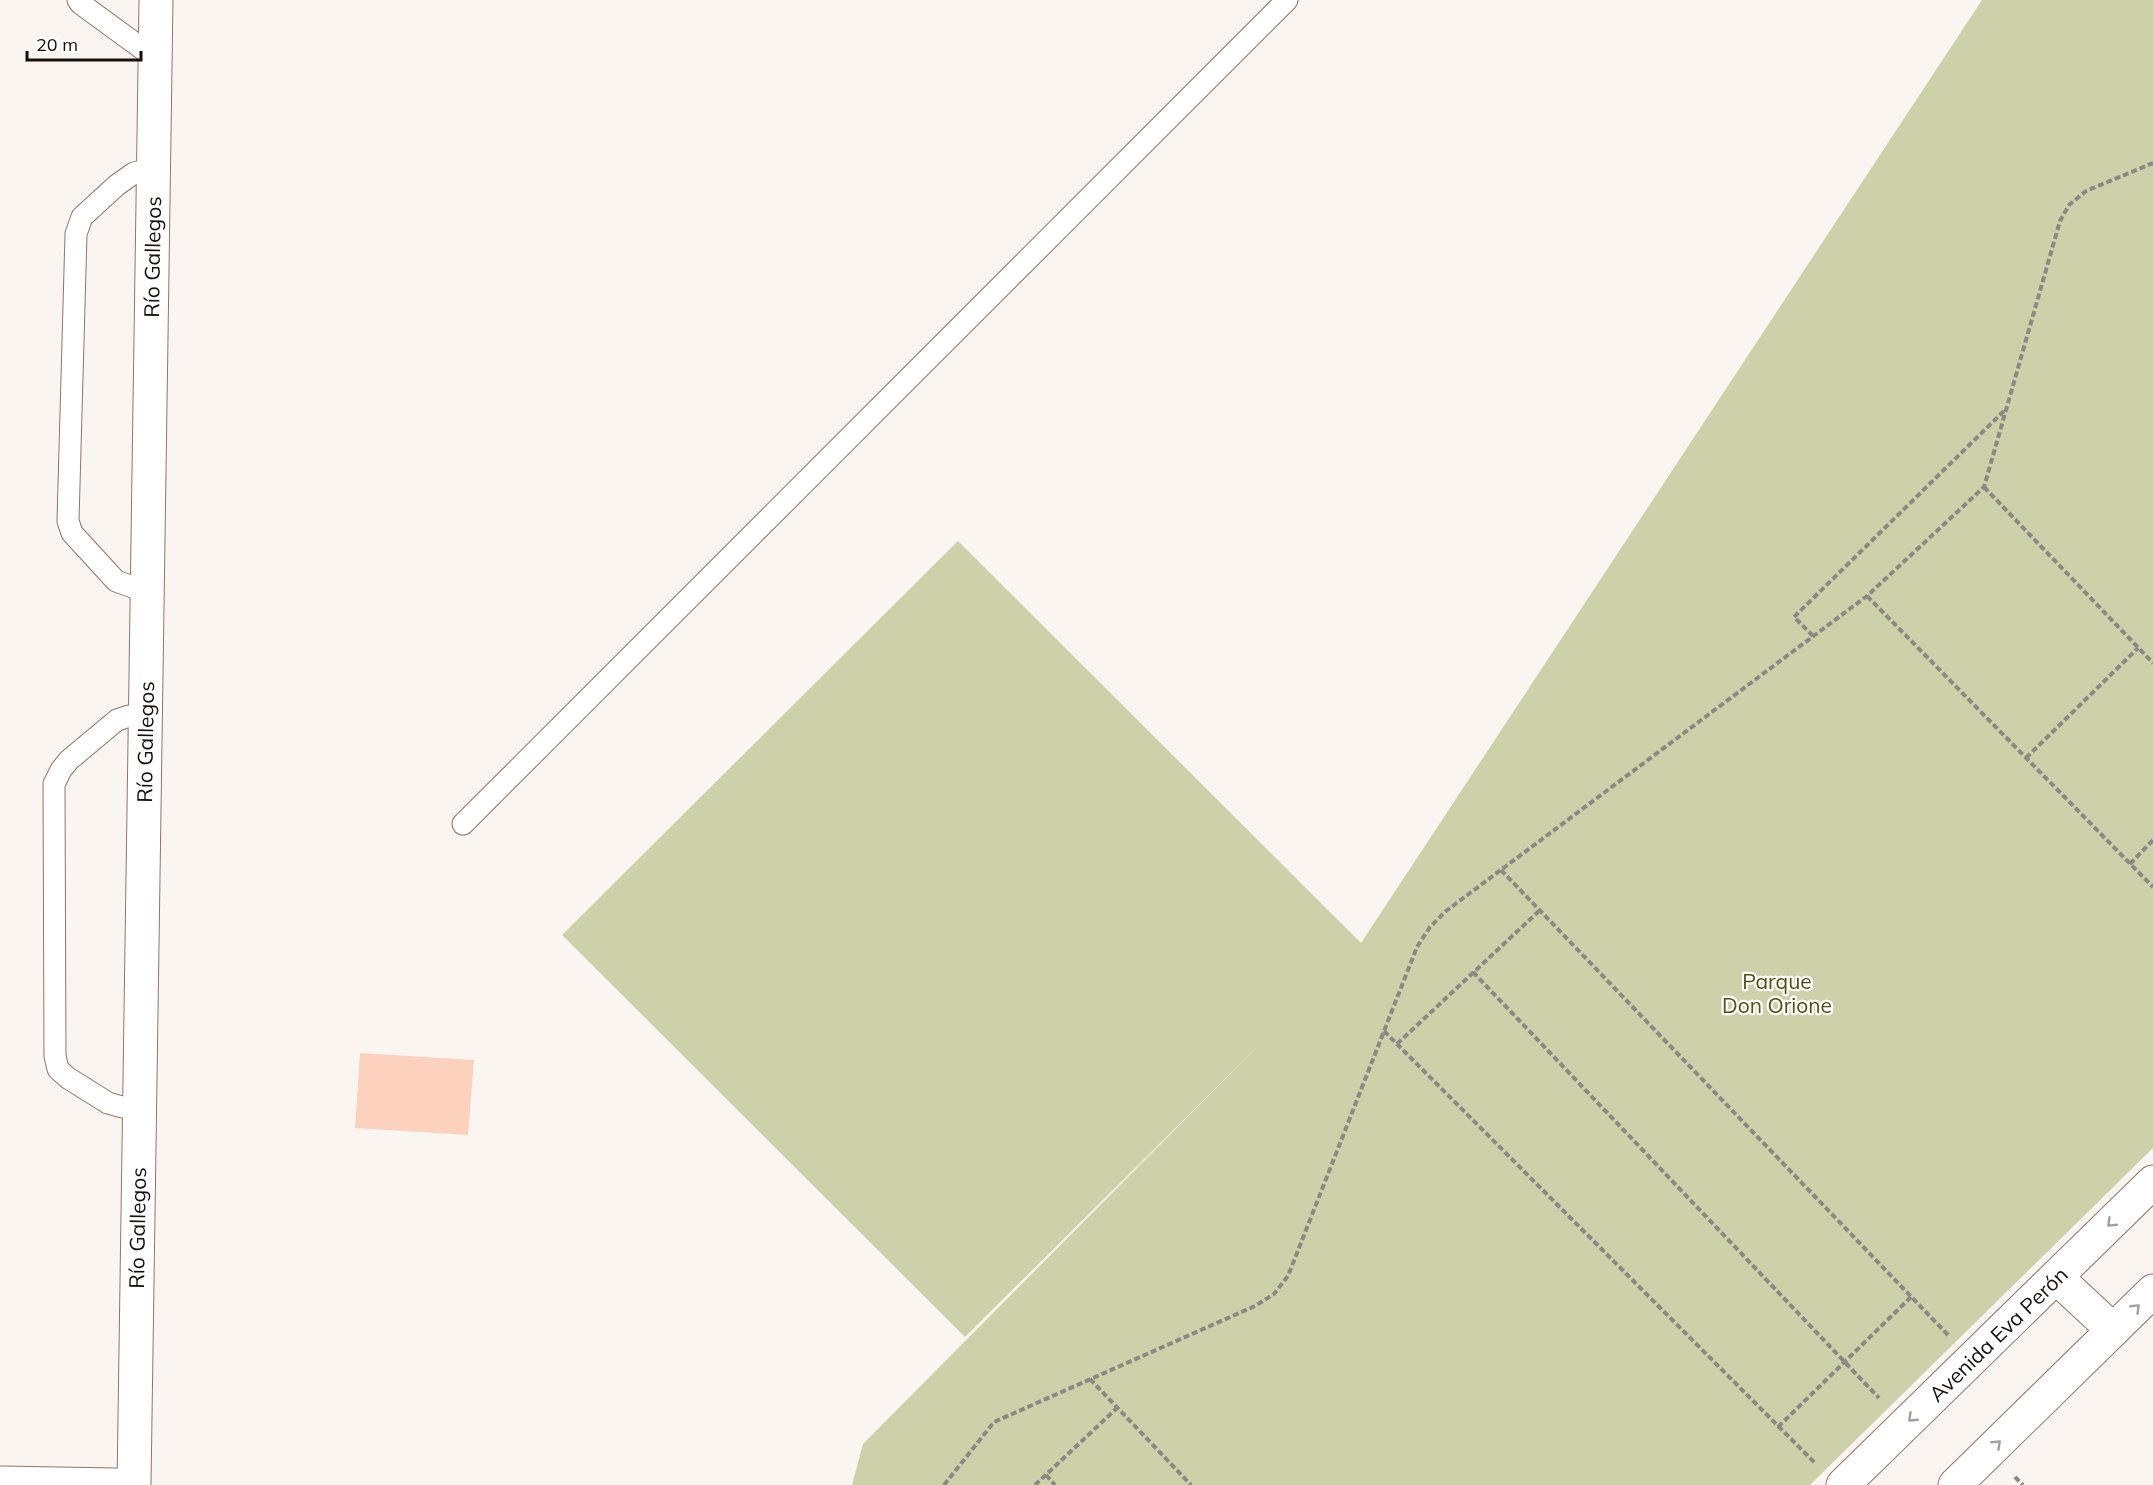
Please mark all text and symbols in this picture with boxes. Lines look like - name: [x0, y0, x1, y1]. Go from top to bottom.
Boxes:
- scale bar: [27, 24, 141, 62]
- text: 20 m: [36, 33, 78, 56]
- street label: Río Gallegos: [138, 196, 166, 318]
- street label: Río Gallegos: [131, 681, 159, 803]
- park label: Parque Don Orione: [1722, 968, 1832, 1018]
- street label: Río Gallegos: [123, 1167, 151, 1289]
- one-way arrow: [2108, 1216, 2118, 1227]
- street label: Avenida Eva Perón: [1923, 1261, 2073, 1407]
- one-way arrow: [2129, 1304, 2140, 1315]
- one-way arrow: [1908, 1411, 1918, 1422]
- one-way arrow: [1990, 1440, 2000, 1451]

